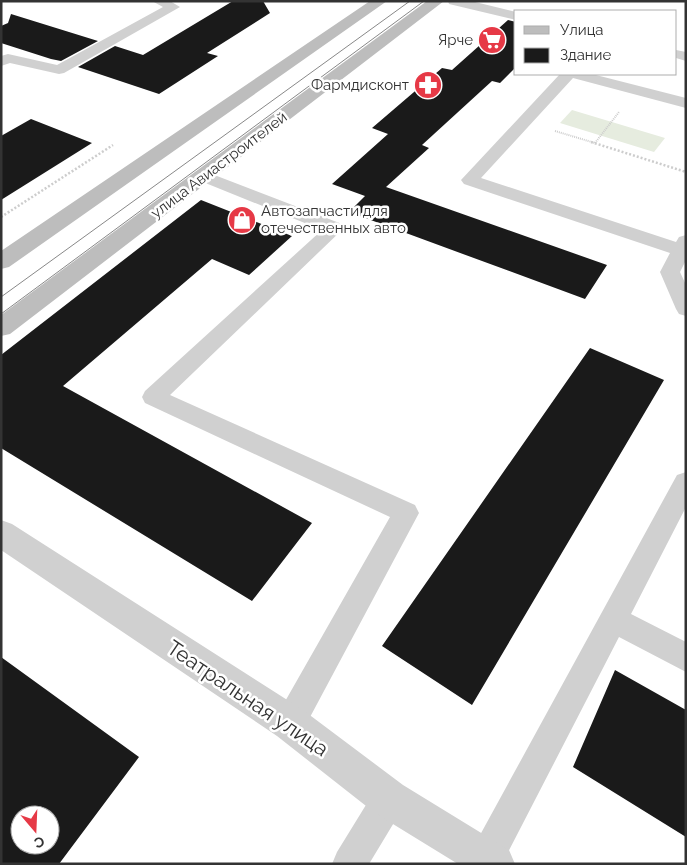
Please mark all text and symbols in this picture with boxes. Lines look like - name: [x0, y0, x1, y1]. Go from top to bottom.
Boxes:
- legend: [514, 10, 677, 75]
- text: Улица: [560, 21, 604, 39]
- supermarket icon: Ярче: [477, 25, 507, 55]
- place label: Ярче: [438, 31, 473, 49]
- text: Здание: [560, 46, 612, 64]
- pharmacy icon: Фармдисконт: [413, 70, 443, 100]
- place label: Фармдисконт: [311, 76, 409, 94]
- street label: улица Авиастроителей: [147, 108, 291, 222]
- place label: Автозапчасти для отечественных авто: [261, 202, 406, 237]
- shop icon: Автозапчасти для отечественных авто: [227, 205, 257, 235]
- street label: Театральная улица: [162, 635, 334, 761]
- north arrow: [10, 805, 60, 855]
- text: С: [32, 833, 46, 852]

